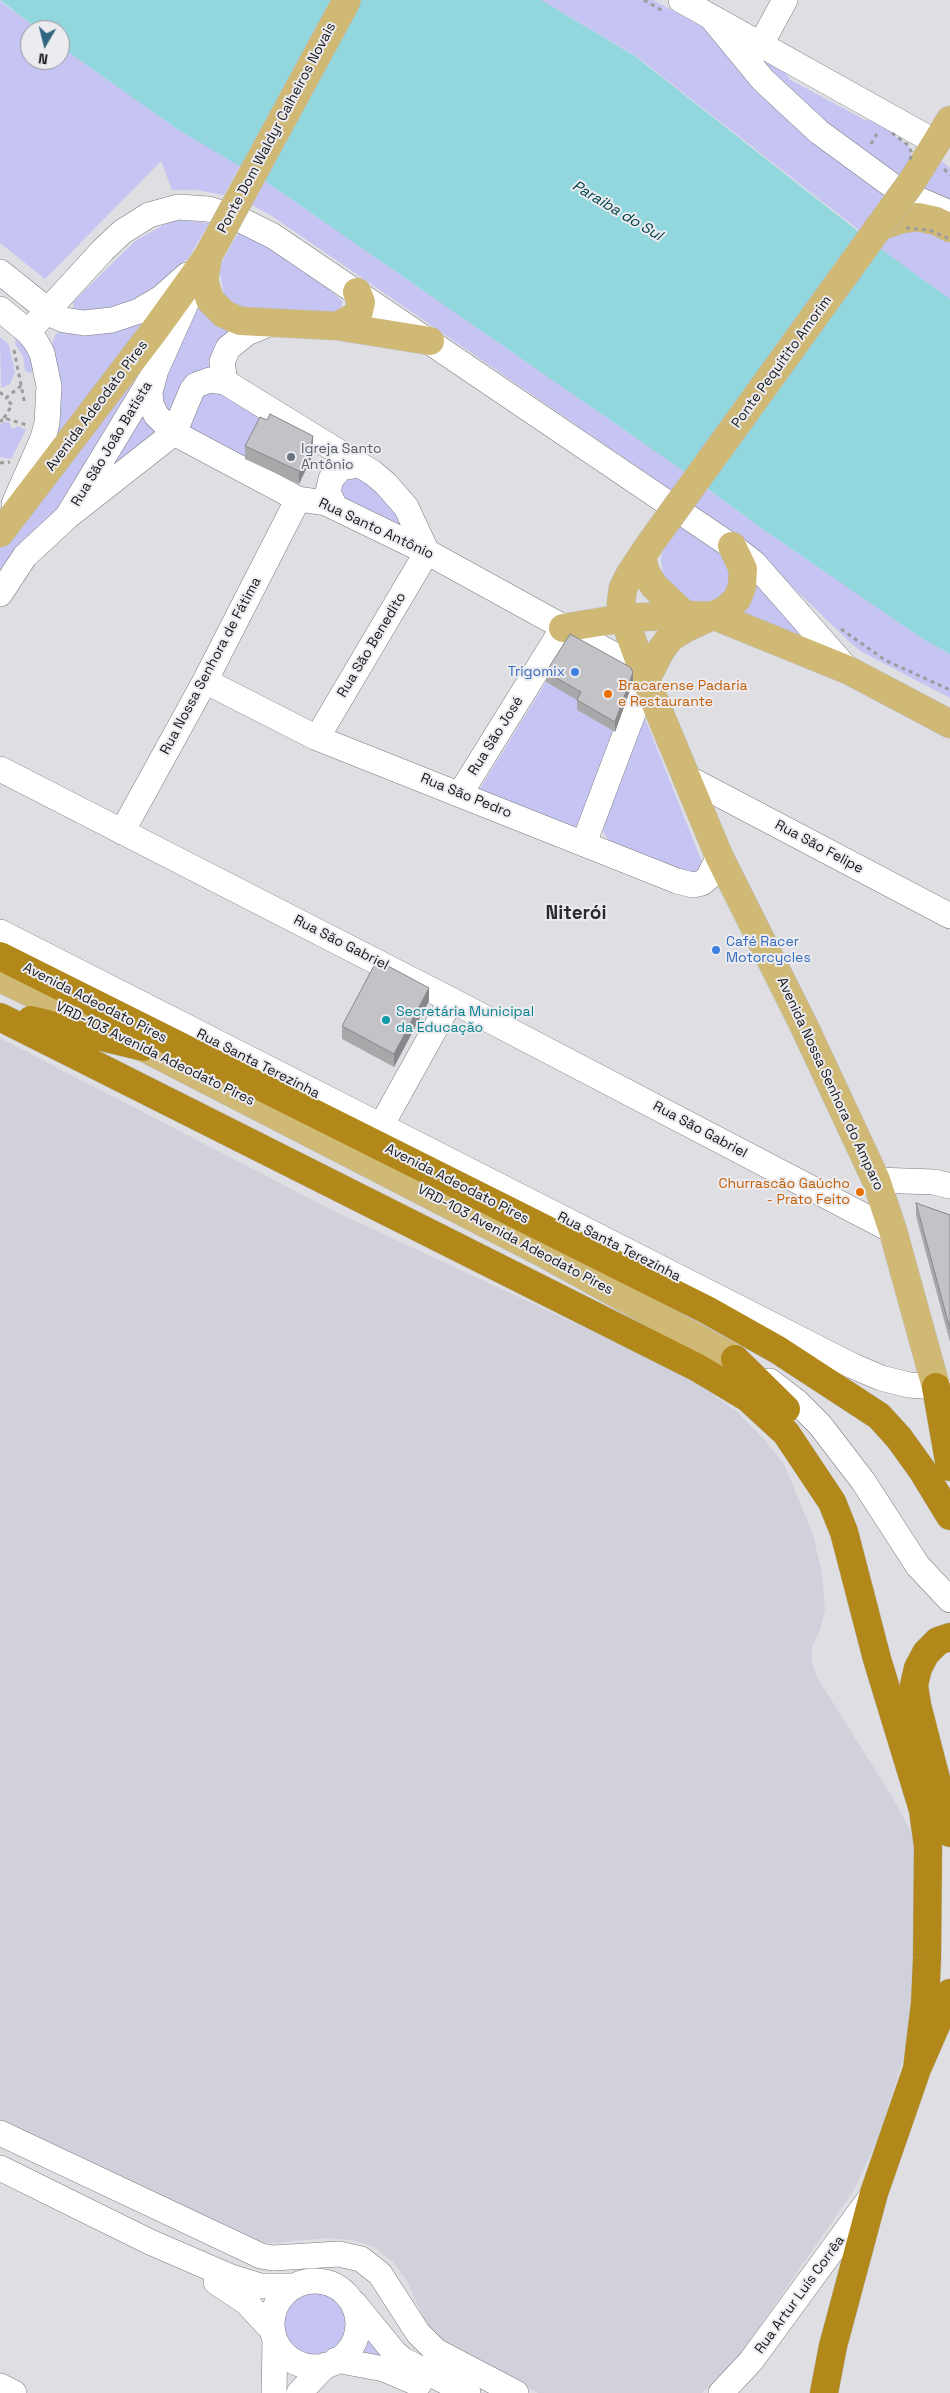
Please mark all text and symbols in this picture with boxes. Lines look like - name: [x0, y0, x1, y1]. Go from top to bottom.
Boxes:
- north arrow: [20, 20, 70, 70]
- street label: Ponte Dom Waldyr Calheiros Novais: [214, 20, 340, 236]
- text: N: [37, 49, 49, 68]
- water label: Paraiba do Sul: [569, 177, 665, 245]
- street label: Ponte Pequitito Amorim: [728, 293, 836, 431]
- street label: Avenida Adeodato Pires: [42, 337, 152, 475]
- street label: Rua São João Batista: [68, 378, 156, 510]
- place label: Igreja Santo Antônio: [301, 441, 382, 474]
- marker: Igreja Santo Antônio: [285, 451, 297, 463]
- street label: Rua Santo Antônio: [316, 495, 436, 563]
- street label: Rua Nossa Senhora de Fátima: [157, 574, 265, 758]
- street label: Rua São Benedito: [334, 589, 410, 701]
- place label: Trigomix: [508, 664, 565, 680]
- marker: Trigomix: [569, 666, 581, 678]
- place label: Bracarense Padaria e Restaurante: [618, 678, 748, 710]
- marker: Bracarense Padaria e Restaurante: [602, 688, 614, 700]
- street label: Rua São José: [465, 693, 527, 779]
- street label: Rua São Pedro: [418, 770, 514, 822]
- street label: Rua São Felipe: [772, 817, 866, 877]
- district label: Niterói: [546, 903, 606, 925]
- street label: Rua São Gabriel: [291, 912, 391, 974]
- place label: Café Racer Motorcycles: [726, 934, 811, 966]
- marker: Café Racer Motorcycles: [710, 944, 722, 956]
- street label: Avenida Adeodato Pires: [20, 959, 170, 1047]
- street label: Avenida Nossa Senhora do Amparo: [773, 975, 887, 1193]
- street label: VRD-103 Avenida Adeodato Pires: [53, 998, 257, 1110]
- place label: Secretária Municipal da Educação: [396, 1004, 534, 1036]
- marker: Secretária Municipal da Educação: [380, 1014, 392, 1026]
- street label: Rua Santa Terezinha: [193, 1026, 323, 1102]
- street label: Rua São Gabriel: [650, 1098, 750, 1162]
- street label: Avenida Adeodato Pires: [382, 1140, 532, 1228]
- place label: Churrascão Gaúcho - Prato Feito: [719, 1176, 850, 1208]
- street label: VRD-103 Avenida Adeodato Pires: [414, 1181, 616, 1299]
- marker: Churrascão Gaúcho - Prato Feito: [854, 1186, 866, 1198]
- street label: Rua Santa Terezinha: [554, 1209, 684, 1285]
- street label: Rua Artur Luís Corrêa: [752, 2233, 848, 2357]

